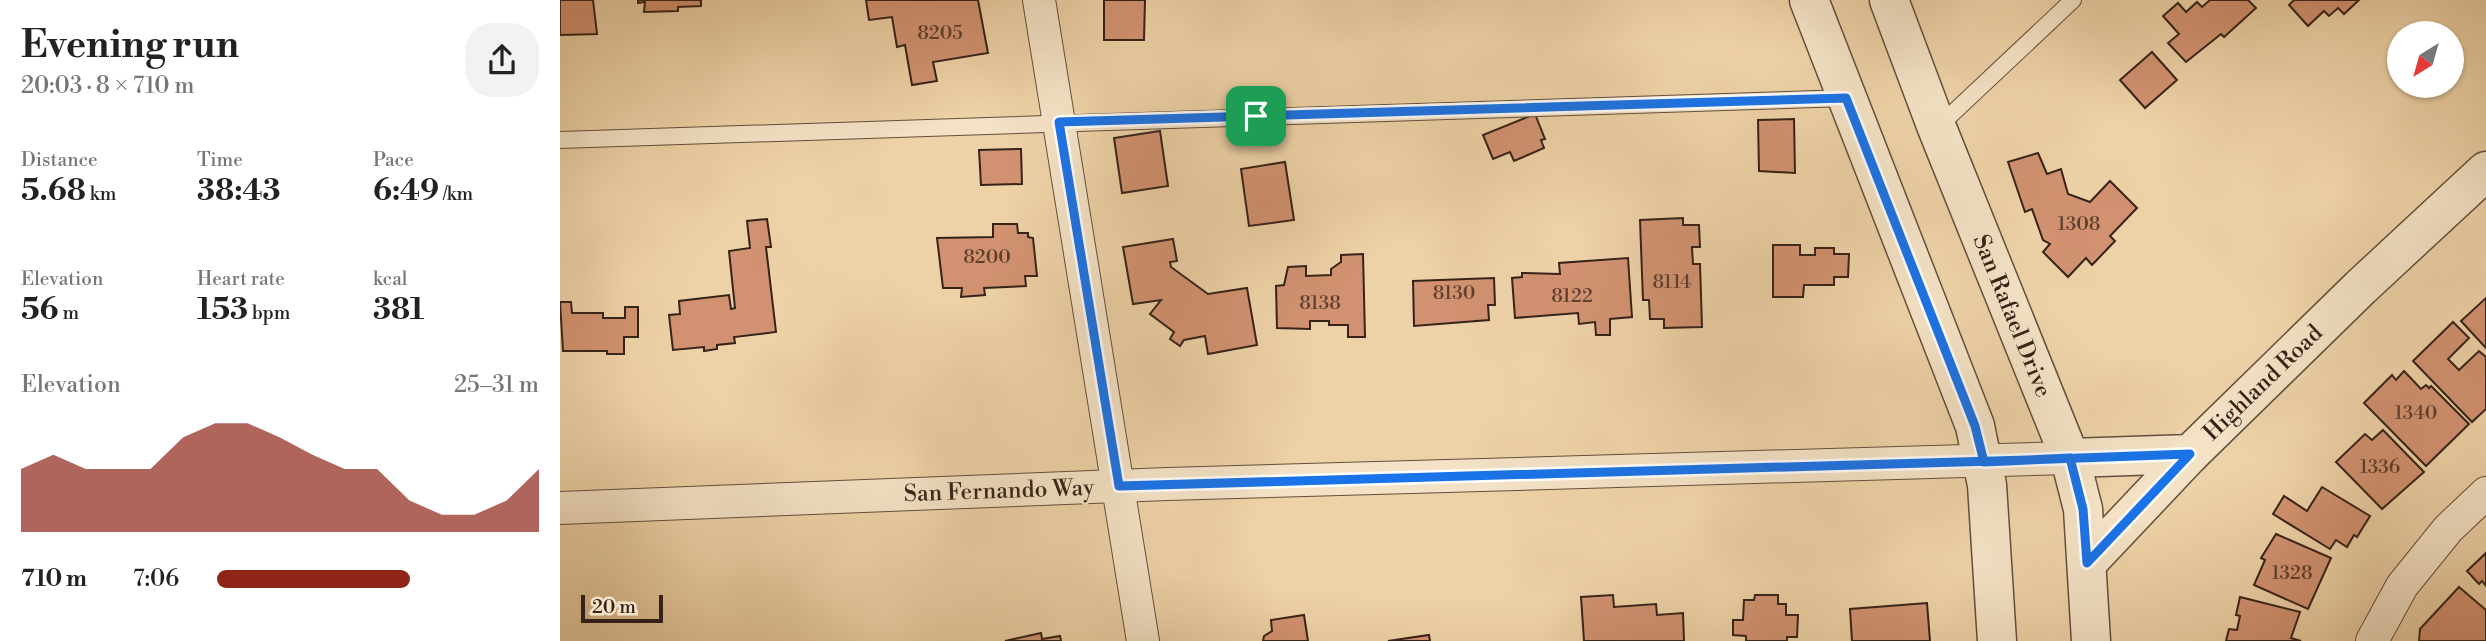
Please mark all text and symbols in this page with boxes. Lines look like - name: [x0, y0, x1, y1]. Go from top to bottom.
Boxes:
- house number: 8205: [917, 21, 963, 45]
- north arrow: [2387, 21, 2464, 98]
- map controls: [2387, 21, 2464, 98]
- text: Evening run: [21, 22, 239, 69]
- button: share: [465, 23, 539, 97]
- text: 20:03 · 8 × 710 m: [21, 72, 194, 100]
- pin: [1226, 86, 1286, 146]
- icon: arrive: [1237, 97, 1275, 135]
- text: Distance: [21, 148, 98, 172]
- text: Time: [197, 148, 243, 172]
- text: Pace: [373, 148, 414, 172]
- text: 5.68: [21, 172, 86, 210]
- text: 38:43: [197, 172, 281, 210]
- text: 6:49: [373, 172, 439, 210]
- text: km: [86, 182, 116, 206]
- text: /km: [439, 182, 473, 206]
- house number: 1308: [2058, 212, 2100, 236]
- street label: San Rafael Drive: [1967, 231, 2057, 401]
- house number: 8200: [963, 245, 1011, 269]
- text: Elevation: [21, 267, 103, 291]
- text: Heart rate: [197, 267, 285, 291]
- text: kcal: [373, 267, 407, 291]
- house number: 8114: [1653, 270, 1691, 294]
- house number: 8130: [1433, 281, 1475, 305]
- house number: 8122: [1551, 284, 1593, 308]
- text: 56: [21, 291, 59, 329]
- text: 153: [197, 291, 248, 329]
- text: 381: [373, 291, 424, 329]
- house number: 8138: [1299, 291, 1341, 315]
- text: m: [59, 301, 79, 325]
- text: bpm: [248, 301, 290, 325]
- street label: Highland Road: [2198, 319, 2328, 447]
- text: Elevation: [21, 371, 121, 399]
- text: 25–31 m: [454, 371, 539, 399]
- house number: 1340: [2395, 401, 2437, 425]
- house number: 1336: [2360, 455, 2400, 479]
- street label: San Fernando Way: [903, 474, 1096, 508]
- house number: 1328: [2271, 561, 2313, 585]
- text: 710 m: [21, 565, 87, 593]
- text: 7:06: [133, 565, 179, 593]
- scale bar: [581, 592, 663, 624]
- text: 20 m: [592, 595, 636, 619]

